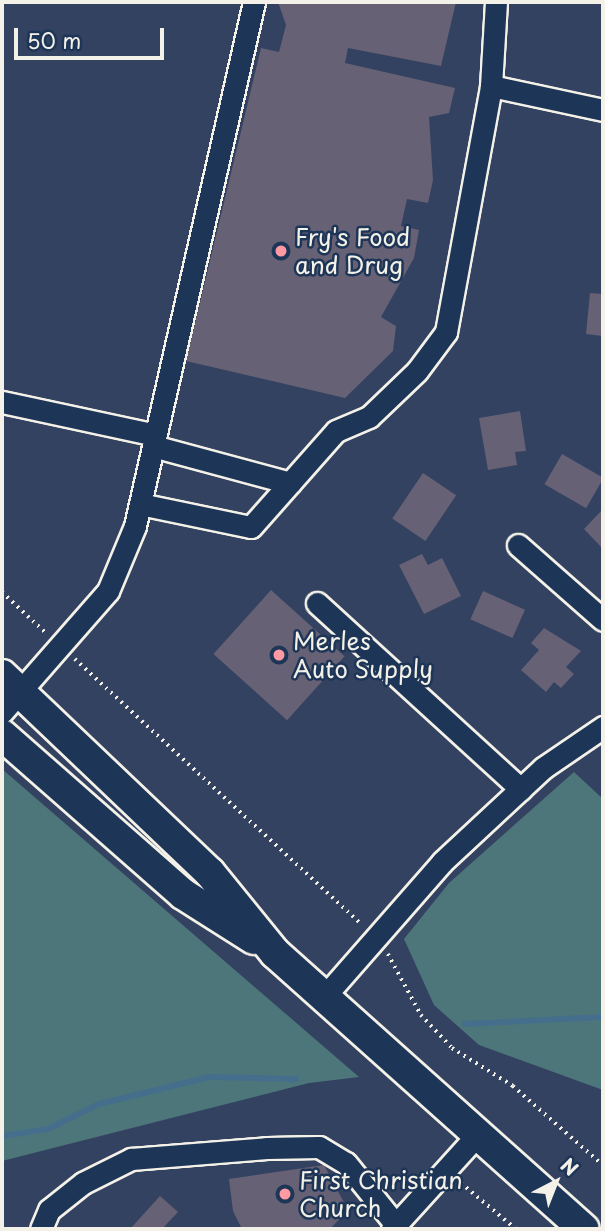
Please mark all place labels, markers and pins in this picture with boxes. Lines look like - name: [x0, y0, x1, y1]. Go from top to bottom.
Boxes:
- place label: Fry's Food and Drug: [295, 223, 410, 279]
- marker: Fry's Food and Drug: [273, 243, 289, 259]
- place label: Merles Auto Supply: [293, 627, 435, 683]
- marker: Merles Auto Supply: [271, 647, 287, 663]
- place label: First Christian Church: [299, 1166, 463, 1222]
- marker: First Christian Church: [277, 1186, 293, 1202]

